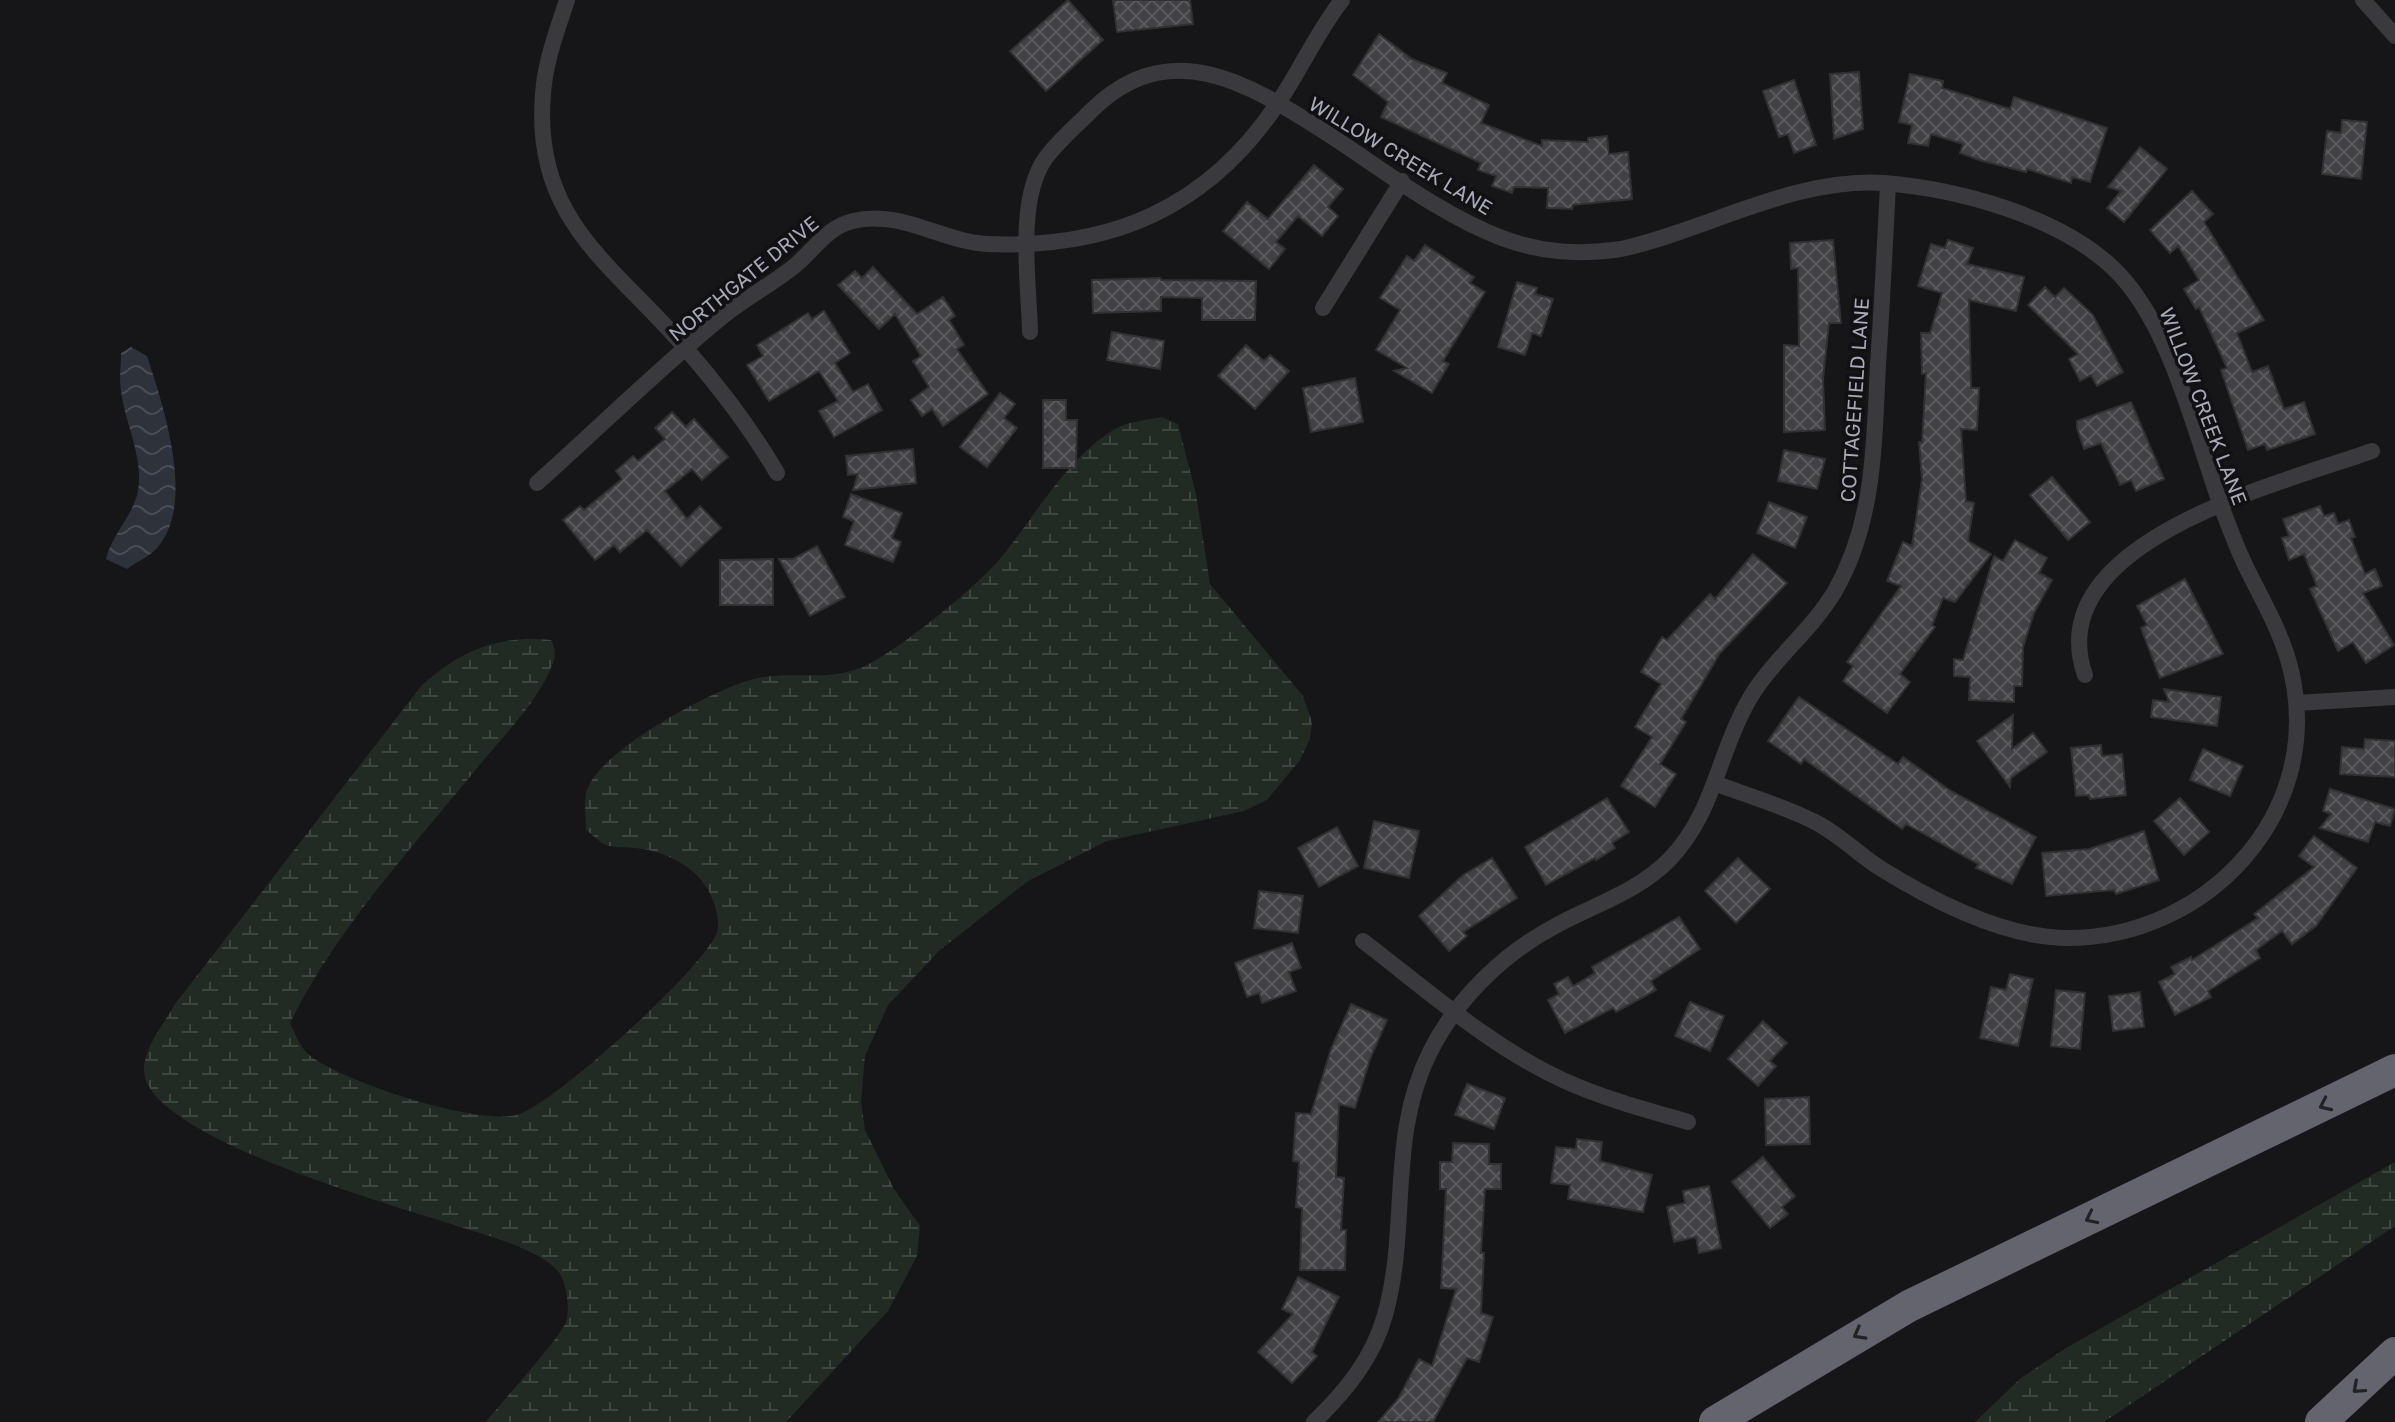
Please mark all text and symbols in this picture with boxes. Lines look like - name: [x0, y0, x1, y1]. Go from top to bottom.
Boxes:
- street label: WILLOW CREEK LANE: [1305, 91, 1497, 219]
- street label: NORTHGATE DRIVE: [663, 210, 823, 346]
- street label: COTTAGEFIELD LANE: [1835, 297, 1873, 503]
- street label: WILLOW CREEK LANE: [2155, 304, 2253, 508]
- one-way arrow: [2319, 1095, 2334, 1111]
- one-way arrow: [2085, 1208, 2099, 1224]
- one-way arrow: [1853, 1324, 1867, 1340]
- one-way arrow: [2353, 1379, 2367, 1393]

